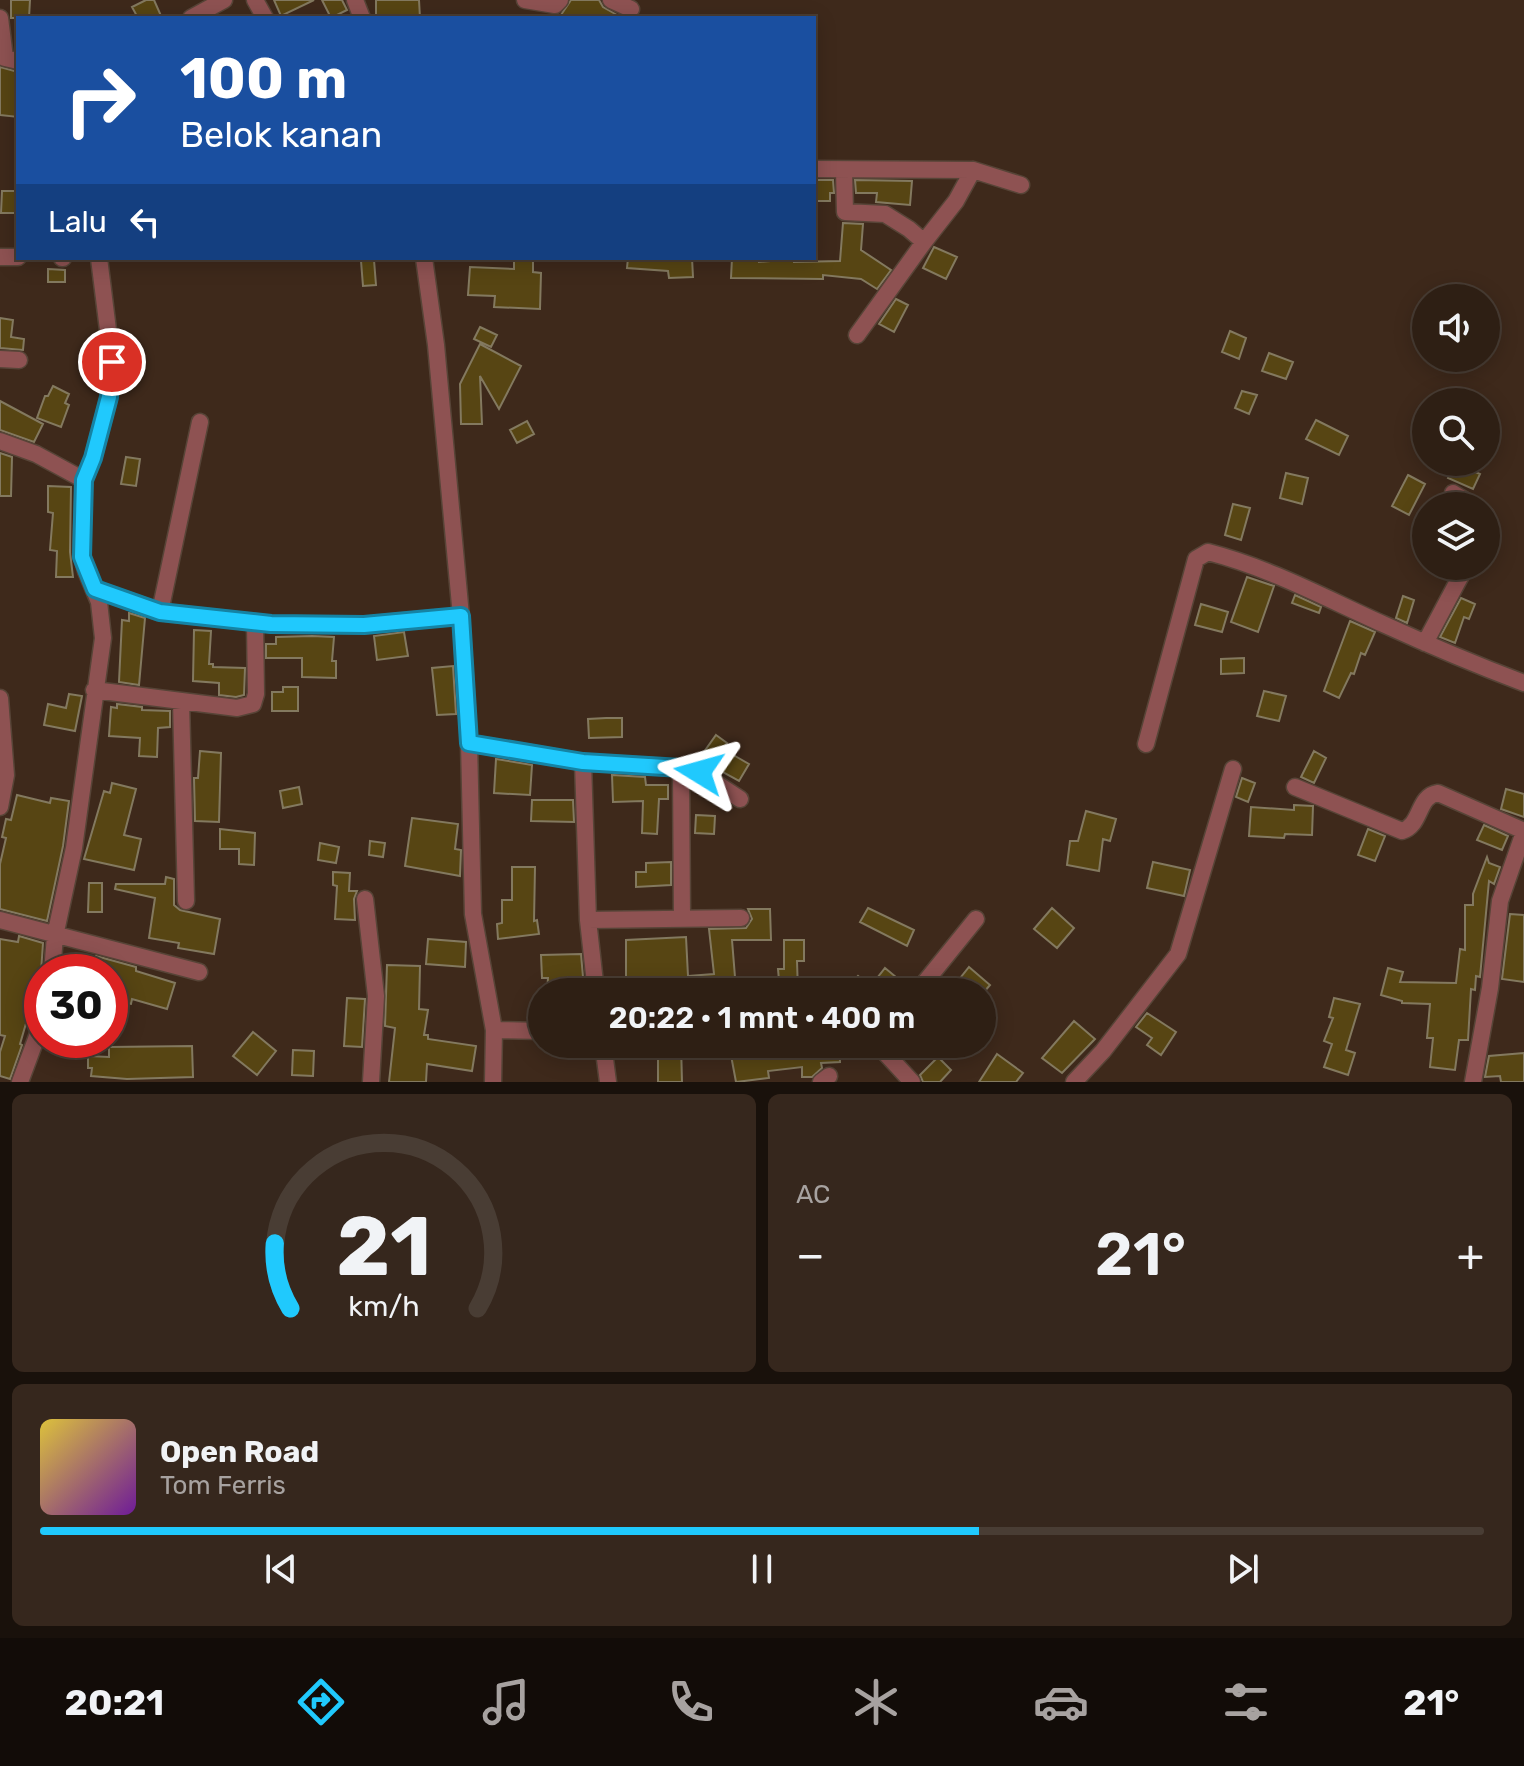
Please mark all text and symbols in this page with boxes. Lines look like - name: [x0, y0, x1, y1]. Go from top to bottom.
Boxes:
- text: 100 m: [180, 46, 347, 112]
- icon: right: [48, 48, 152, 152]
- text: Belok kanan: [180, 113, 382, 156]
- icon: left: [123, 200, 167, 244]
- text: Lalu: [48, 204, 107, 240]
- map controls: [1412, 284, 1500, 580]
- button: sound: [1412, 284, 1500, 372]
- pin: [78, 328, 146, 396]
- icon: arrive: [90, 340, 134, 384]
- button: search: [1412, 388, 1500, 476]
- button: layers: [1412, 492, 1500, 580]
- position arrow: [657, 730, 741, 814]
- speed limit sign: 30: [24, 954, 128, 1058]
- text: 20:22 · 1 mnt · 400 m: [609, 1000, 915, 1036]
- text: AC: [796, 1179, 830, 1210]
- text: 21: [336, 1197, 432, 1296]
- text: 21°: [1095, 1219, 1186, 1290]
- text: −: [796, 1229, 825, 1281]
- text: +: [1457, 1229, 1484, 1281]
- text: km/h: [348, 1289, 420, 1323]
- text: Open Road: [160, 1434, 319, 1470]
- text: Tom Ferris: [160, 1470, 286, 1501]
- icon: previous: [259, 1547, 303, 1591]
- icon: pause: [740, 1547, 784, 1591]
- icon: next: [1221, 1547, 1265, 1591]
- icon: directions: [293, 1674, 349, 1730]
- icon: music: [478, 1674, 534, 1730]
- icon: phone: [663, 1674, 719, 1730]
- icon: climate: [848, 1674, 904, 1730]
- icon: car: [1033, 1674, 1089, 1730]
- icon: filters: [1218, 1674, 1274, 1730]
- text: 20:21: [65, 1681, 164, 1724]
- text: 21°: [1403, 1681, 1459, 1724]

